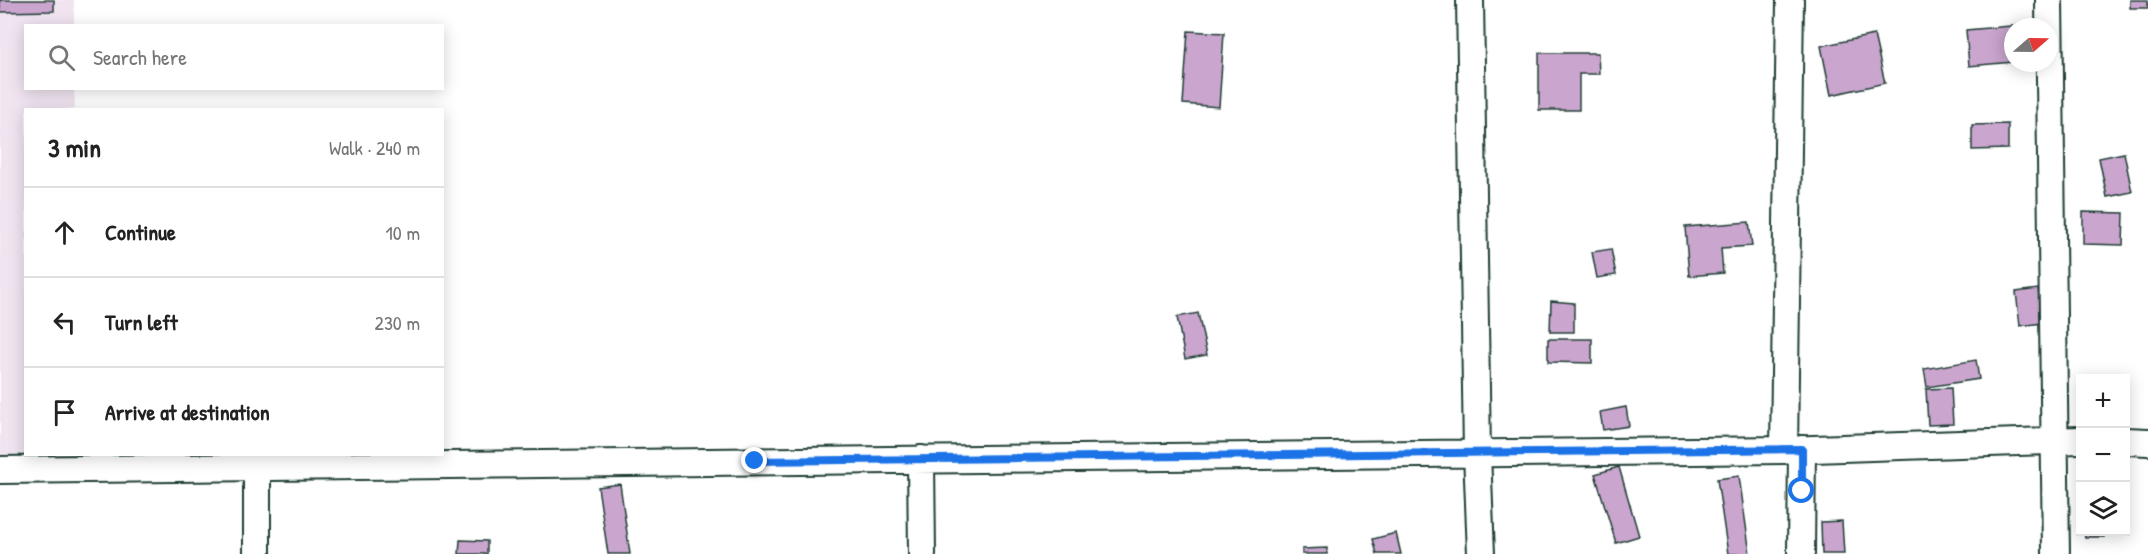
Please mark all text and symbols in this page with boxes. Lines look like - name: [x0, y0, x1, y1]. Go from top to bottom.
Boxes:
- north arrow: [2004, 18, 2058, 72]
- search box: [24, 24, 444, 90]
- icon: search: [45, 41, 78, 74]
- text: Search here: [93, 42, 187, 72]
- text: 3 min: [48, 130, 101, 165]
- text: Walk · 240 m: [329, 134, 420, 161]
- icon: ahead: [48, 216, 81, 249]
- text: Continue: [105, 217, 176, 247]
- text: 10 m: [386, 219, 420, 246]
- icon: left: [48, 306, 81, 339]
- text: Turn left: [105, 307, 178, 337]
- text: 230 m: [375, 309, 420, 336]
- map controls: [2076, 374, 2130, 536]
- button: +: [2076, 374, 2130, 428]
- icon: arrive: [48, 396, 81, 429]
- text: Arrive at destination: [105, 397, 270, 427]
- button: −: [2076, 428, 2130, 482]
- route end: [741, 447, 767, 473]
- route start: [1788, 477, 1814, 503]
- button: layers: [2076, 482, 2130, 536]

